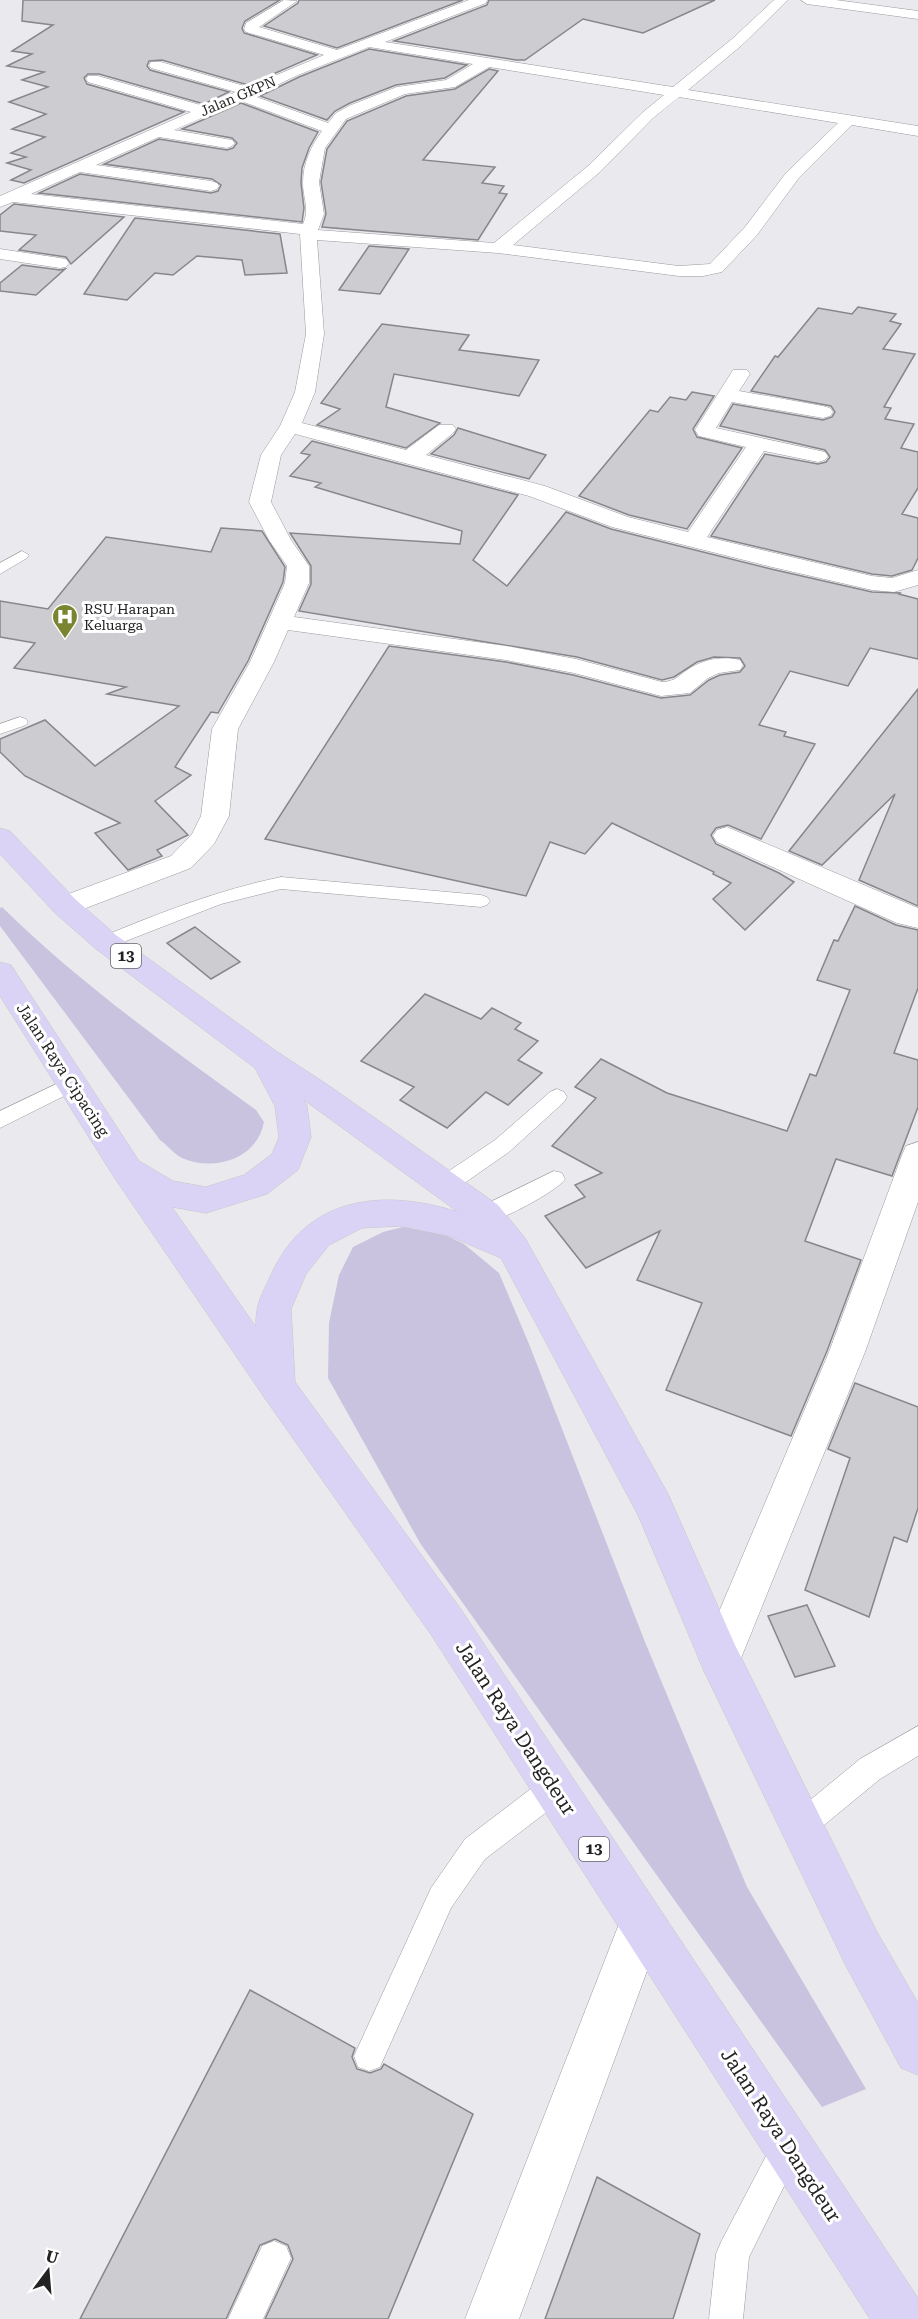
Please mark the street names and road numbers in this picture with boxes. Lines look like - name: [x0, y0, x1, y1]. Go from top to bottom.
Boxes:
- street label: Jalan GKPN: [198, 73, 278, 119]
- road number: 13: [111, 944, 141, 968]
- street label: Jalan Raya Cipacing: [13, 1000, 114, 1141]
- street label: Jalan Raya Dangdeur: [451, 1637, 581, 1819]
- road number: 13: [579, 1837, 609, 1861]
- street label: Jalan Raya Dangdeur: [716, 2044, 846, 2226]

